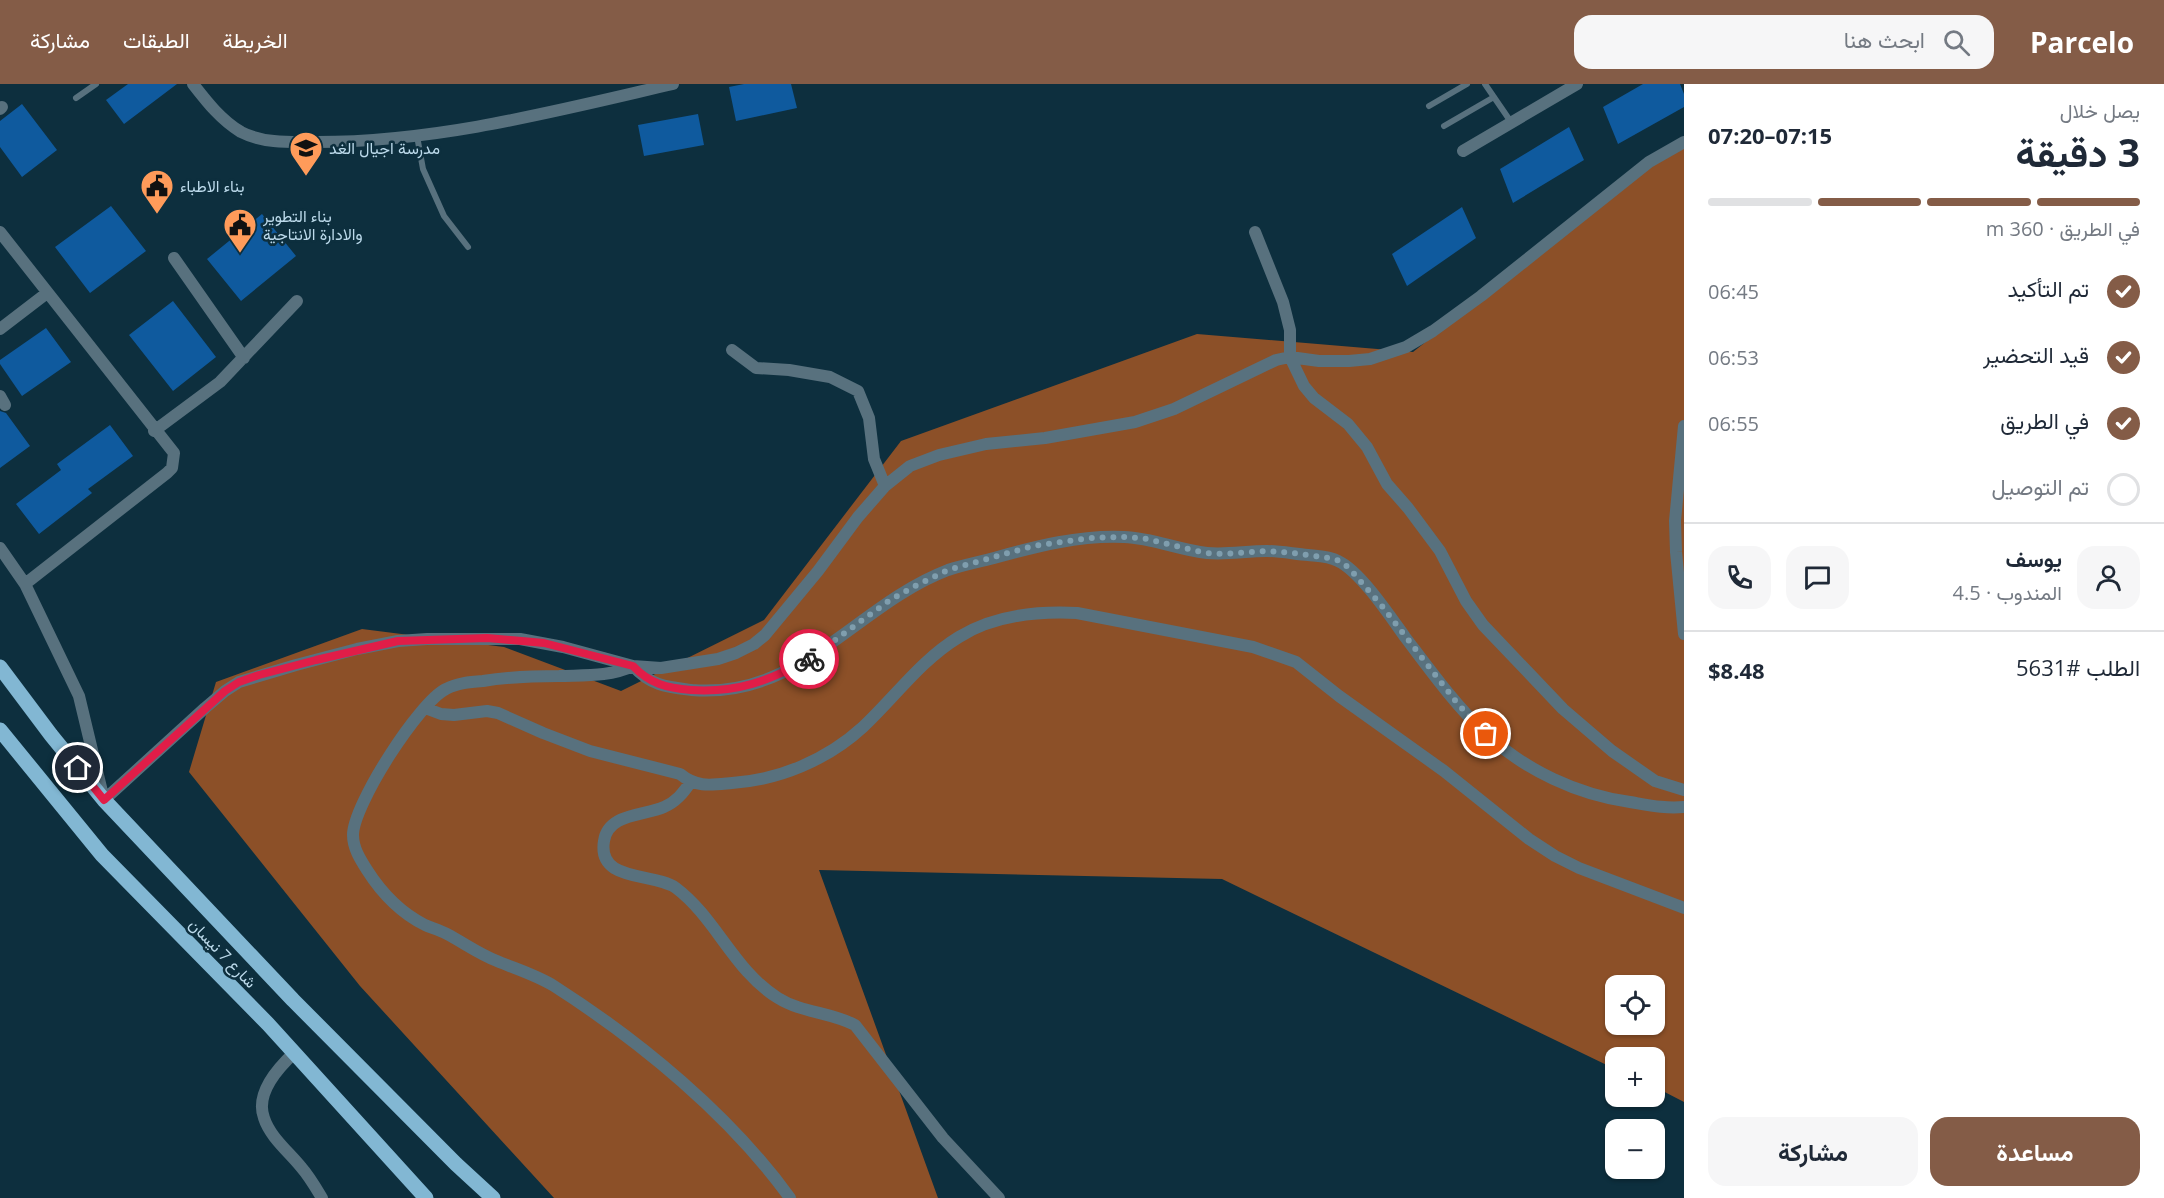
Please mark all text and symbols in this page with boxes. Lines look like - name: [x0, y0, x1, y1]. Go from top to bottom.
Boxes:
- search box: [1574, 15, 1994, 69]
- text: Parcelo: [2030, 23, 2134, 61]
- text: ابحث هنا: [1844, 24, 1925, 54]
- text: مشاركة: [30, 26, 90, 54]
- text: الطبقات: [123, 26, 190, 54]
- text: الخريطة: [223, 26, 288, 54]
- icon: search: [1940, 26, 1973, 59]
- text: يصل خلال: [2060, 97, 2140, 124]
- text: 07:15–07:20: [1708, 120, 1832, 150]
- text: 3 دقيقة: [2016, 125, 2140, 178]
- school or university icon: مدرسة اجيال الغد: [288, 130, 324, 177]
- place label: مدرسة اجيال الغد: [329, 137, 440, 159]
- public building icon: بناء الاطباء: [139, 168, 175, 215]
- place label: بناء الاطباء: [180, 175, 244, 197]
- place label: بناء التطوير والادارة الانتاجية: [262, 205, 363, 245]
- public building icon: بناء التطوير والادارة الانتاجية: [222, 207, 258, 254]
- text: في الطريق · 360 m: [1986, 215, 2140, 242]
- text: تم التأكيد: [2008, 273, 2089, 303]
- icon: check: [2107, 275, 2140, 308]
- text: 06:45: [1708, 278, 1759, 305]
- text: قيد التحضير: [1983, 339, 2089, 369]
- icon: check: [2107, 341, 2140, 374]
- text: 06:53: [1708, 344, 1759, 371]
- text: في الطريق: [2000, 405, 2089, 435]
- icon: check: [2107, 407, 2140, 440]
- text: 06:55: [1708, 410, 1759, 437]
- text: تم التوصيل: [1992, 471, 2089, 501]
- text: يوسف: [2006, 543, 2062, 573]
- button: phone: [1708, 546, 1771, 609]
- button: chat: [1786, 546, 1849, 609]
- button: person: [2077, 546, 2140, 609]
- text: المندوب · 4.5: [1953, 579, 2062, 606]
- courier: [779, 629, 839, 689]
- icon: bike: [793, 643, 826, 676]
- text: الطلب #5631: [2016, 652, 2140, 682]
- text: $8.48: [1708, 655, 1765, 685]
- pin: [1460, 708, 1511, 759]
- icon: bag: [1469, 717, 1502, 750]
- pin: [52, 742, 103, 793]
- icon: home: [61, 751, 94, 784]
- street label: شارع 7 نيسان: [184, 914, 262, 993]
- map controls: [1605, 975, 1665, 1179]
- button: locate: [1605, 975, 1665, 1035]
- button: +: [1605, 1047, 1665, 1107]
- button: مشاركة: [1708, 1117, 1918, 1186]
- button: مساعدة: [1930, 1117, 2140, 1186]
- button: −: [1605, 1119, 1665, 1179]

